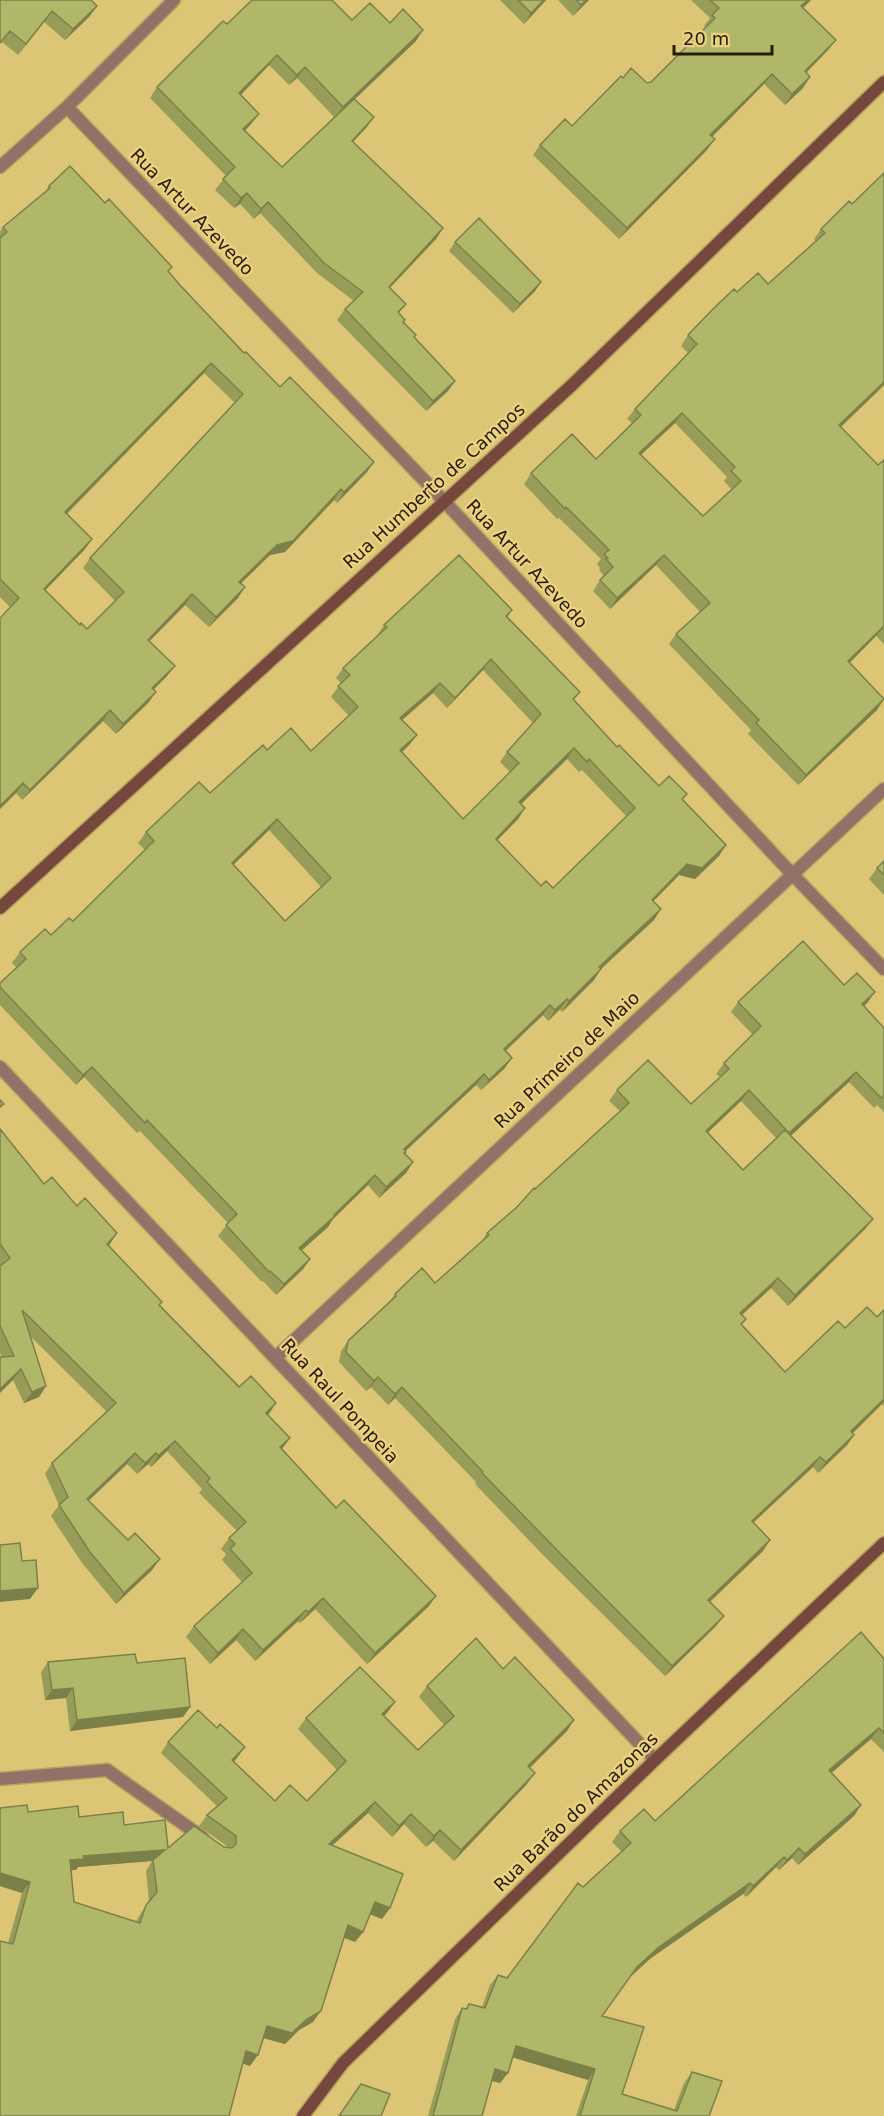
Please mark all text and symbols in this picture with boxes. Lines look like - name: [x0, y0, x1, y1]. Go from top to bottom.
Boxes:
- scale bar: [674, 18, 772, 56]
- text: 20 m: [683, 28, 729, 49]
- street label: Rua Artur Azevedo: [126, 144, 258, 279]
- street label: Rua Humberto de Campos: [339, 398, 529, 573]
- street label: Rua Artur Azevedo: [462, 495, 592, 632]
- street label: Rua Primeiro de Maio: [490, 987, 644, 1132]
- street label: Rua Raul Pompeia: [277, 1334, 403, 1467]
- street label: Rua Barão do Amazonas: [489, 1728, 662, 1896]

